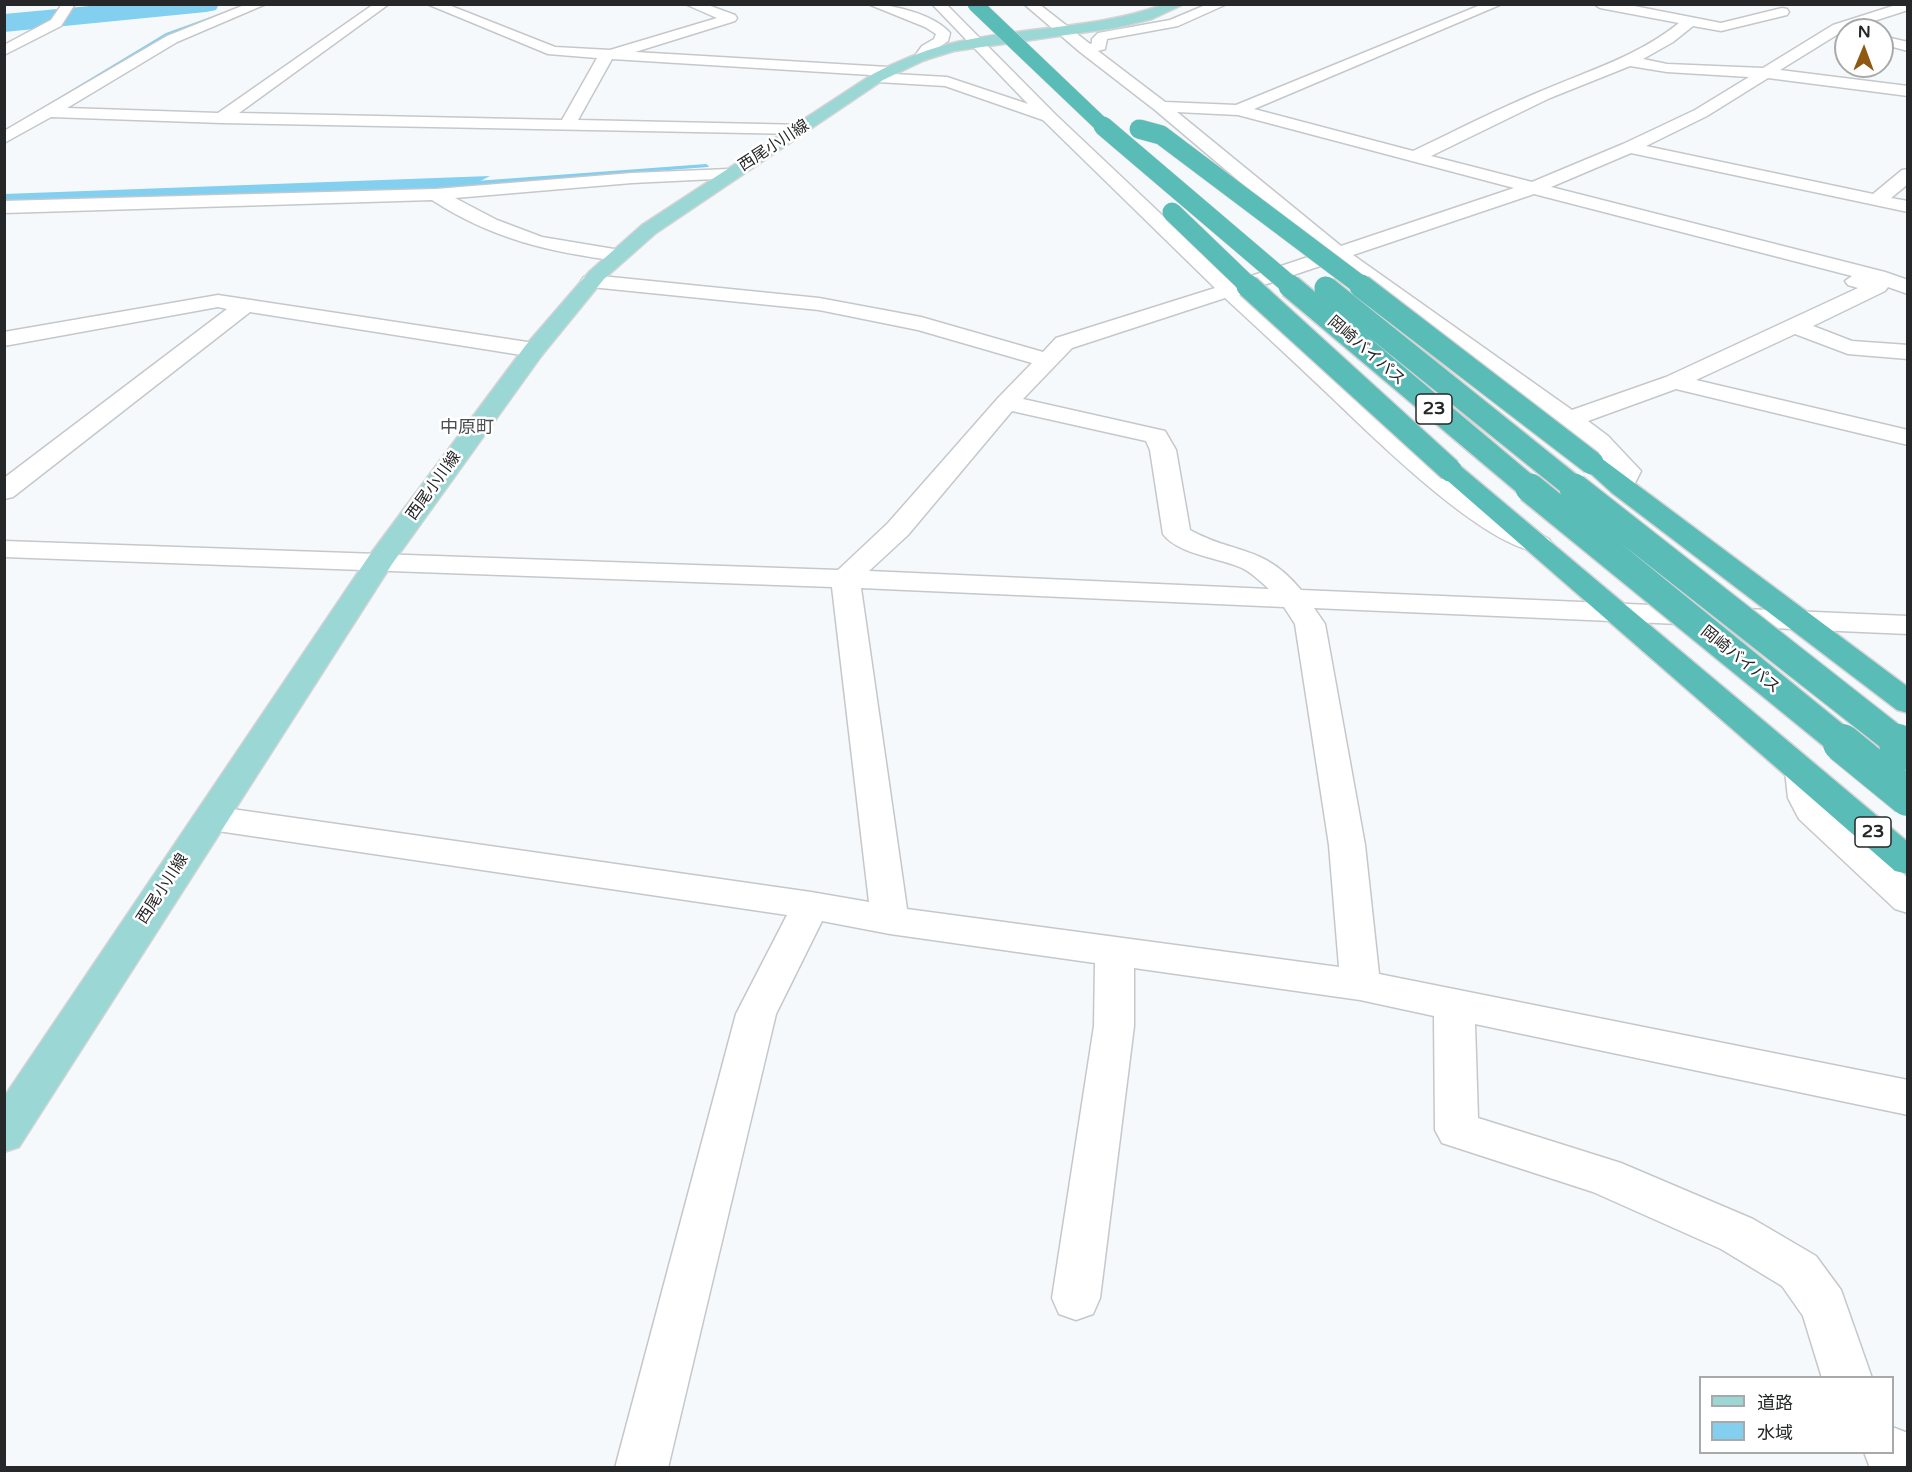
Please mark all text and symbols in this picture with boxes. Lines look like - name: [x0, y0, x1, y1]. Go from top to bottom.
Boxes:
- north arrow: [1834, 18, 1894, 78]
- text: N: [1858, 22, 1871, 42]
- street label: 西尾小川線: [735, 116, 813, 176]
- street label: 岡崎バイパス: [1323, 312, 1409, 390]
- road number: 23: [1416, 394, 1452, 424]
- district label: 中原町: [440, 417, 494, 439]
- street label: 西尾小川線: [403, 448, 465, 524]
- street label: 岡崎バイパス: [1697, 622, 1783, 698]
- road number: 23: [1855, 817, 1891, 847]
- street label: 西尾小川線: [133, 850, 193, 928]
- legend: [1699, 1376, 1894, 1454]
- text: 道路: [1757, 1392, 1793, 1414]
- text: 水域: [1757, 1422, 1793, 1444]

